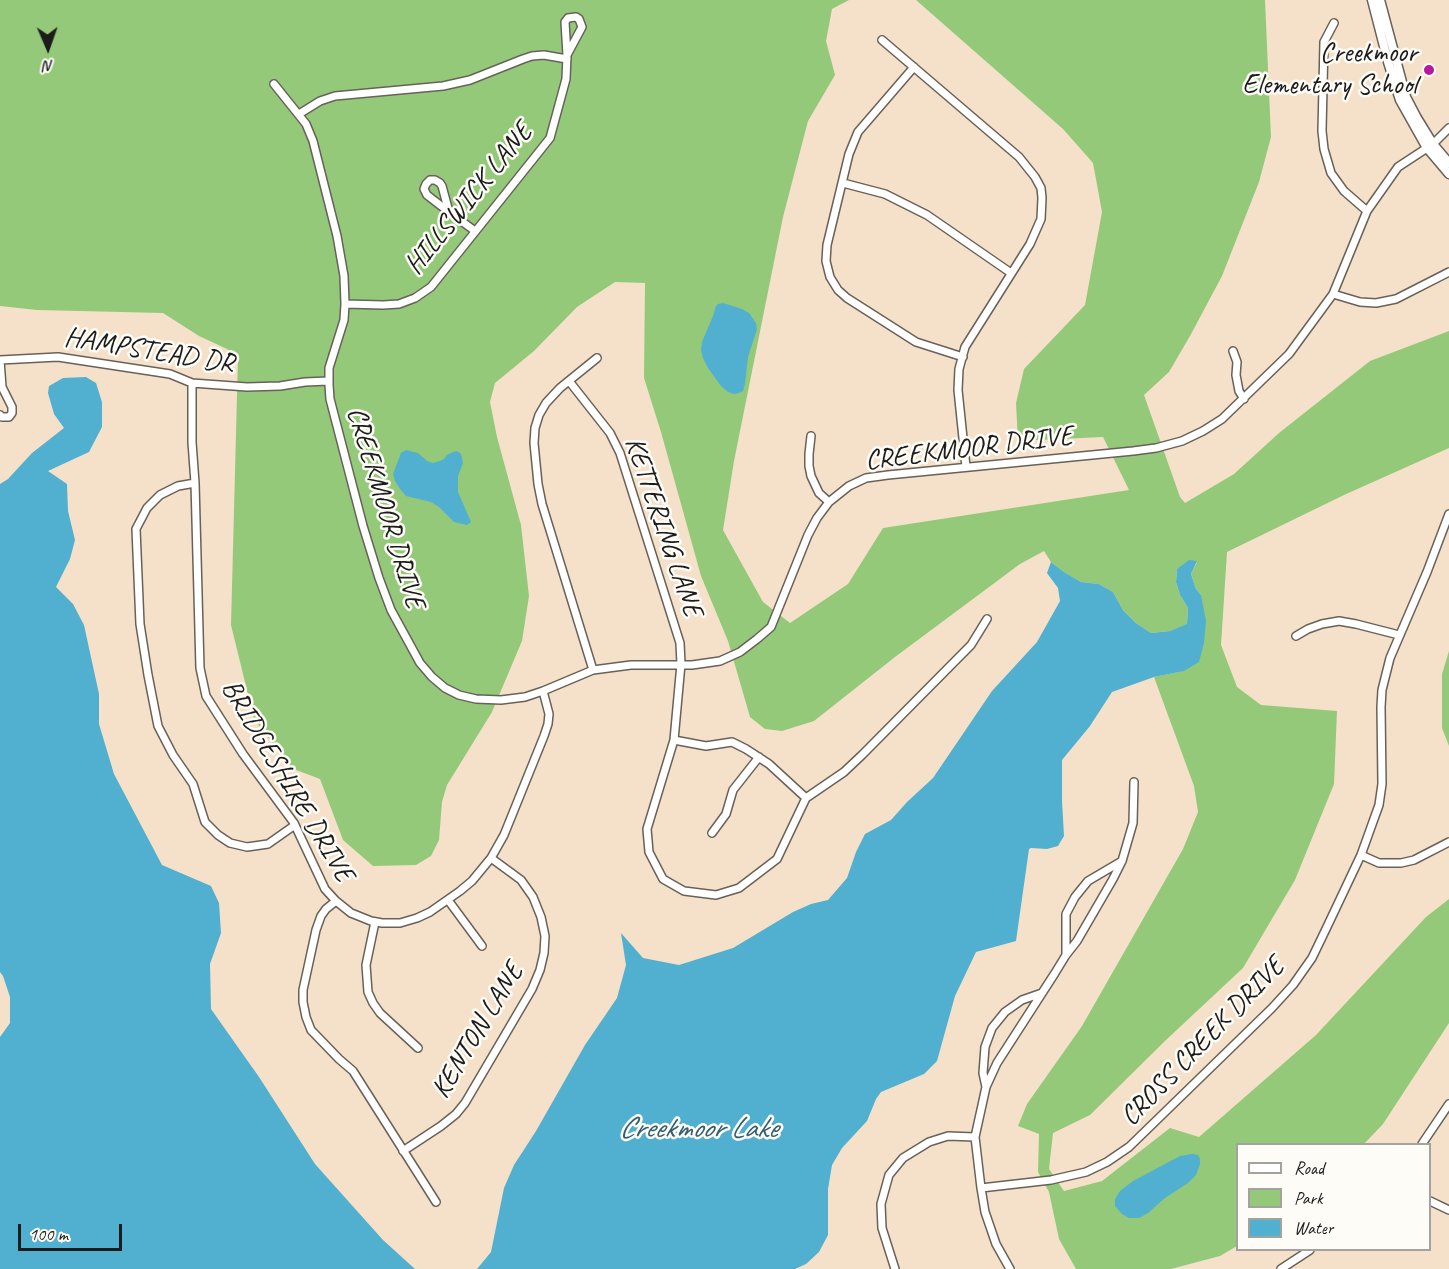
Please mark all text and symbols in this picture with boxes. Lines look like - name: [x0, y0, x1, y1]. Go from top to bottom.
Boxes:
- north arrow: [18, 18, 78, 78]
- place label: Creekmoor Elementary School: [1242, 37, 1417, 103]
- text: N: [43, 56, 54, 76]
- marker: Creekmoor Elementary School: [1422, 63, 1436, 77]
- street label: HILLSWICK LANE: [398, 117, 540, 281]
- street label: HAMPSTEAD DR: [62, 321, 236, 381]
- street label: CREEKMOOR DRIVE: [338, 403, 432, 613]
- street label: CREEKMOOR DRIVE: [863, 420, 1075, 478]
- street label: KETTERING LANE: [617, 433, 709, 621]
- street label: BRIDGESHIRE DRIVE: [213, 674, 361, 888]
- street label: CROSS CREEK DRIVE: [1114, 951, 1292, 1133]
- street label: KENTON LANE: [425, 957, 531, 1105]
- water label: Creekmoor Lake: [619, 1111, 777, 1147]
- legend: [1236, 1143, 1431, 1251]
- text: Road: [1294, 1157, 1324, 1179]
- text: Park: [1294, 1187, 1323, 1209]
- scale bar: [21, 1212, 124, 1250]
- text: Water: [1294, 1217, 1333, 1239]
- text: 100 m: [29, 1223, 68, 1245]

